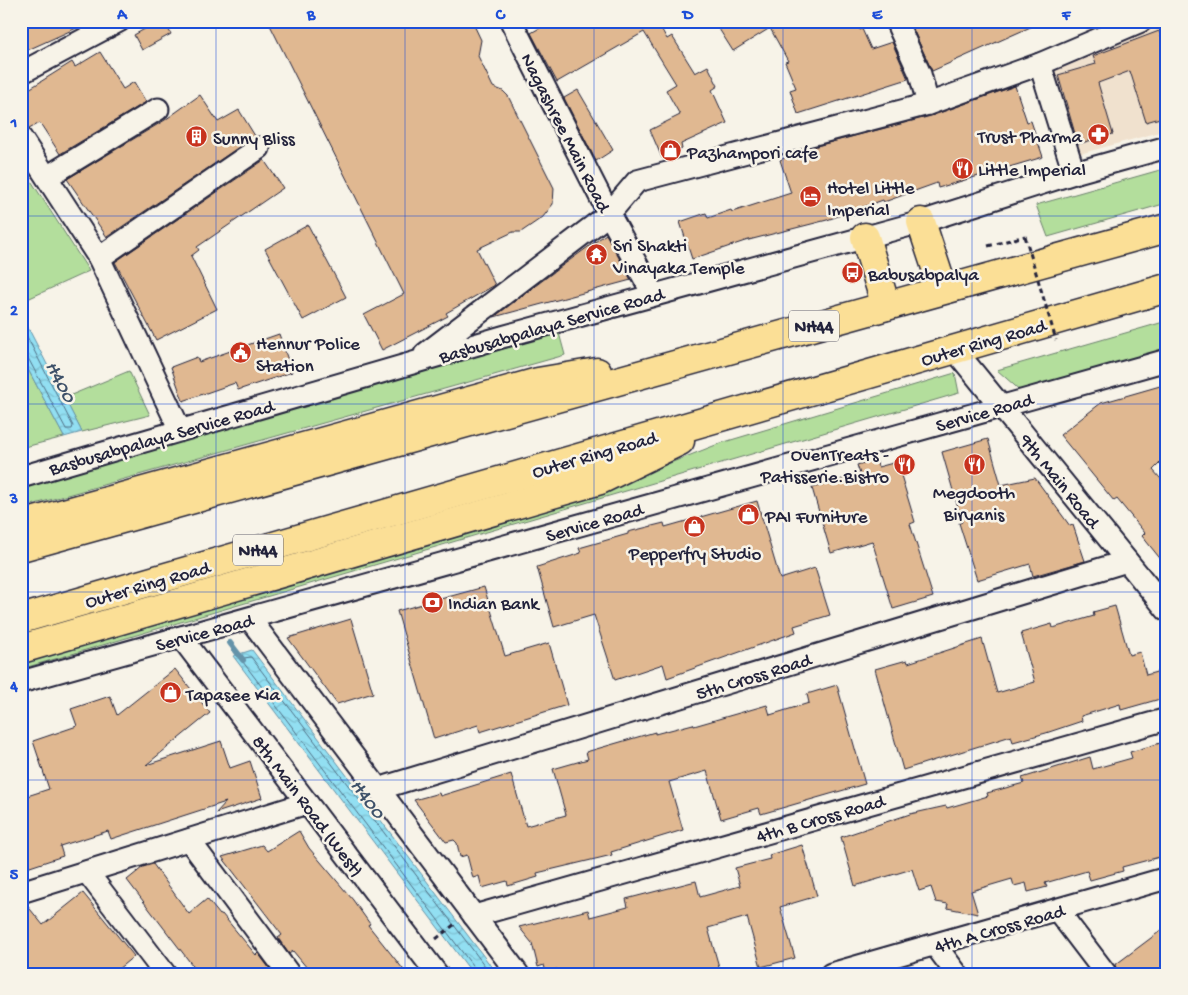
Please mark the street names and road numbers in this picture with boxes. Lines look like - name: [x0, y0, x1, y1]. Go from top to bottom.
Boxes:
- street label: Nagashree Main Road: [514, 50, 615, 219]
- street label: Basbusabpalaya Service Road: [436, 284, 669, 371]
- road number: NH44: [789, 310, 839, 342]
- street label: Outer Ring Road: [919, 315, 1051, 373]
- street label: Service Road: [934, 389, 1038, 439]
- street label: Basbusabpalaya Service Road: [46, 396, 279, 483]
- street label: Outer Ring Road: [530, 427, 662, 485]
- street label: 9th Main Road: [1013, 430, 1105, 536]
- street label: Service Road: [544, 499, 648, 549]
- road number: NH44: [233, 534, 283, 566]
- street label: Outer Ring Road: [83, 557, 215, 615]
- street label: Service Road: [154, 610, 258, 658]
- street label: 5th Cross Road: [694, 649, 816, 707]
- street label: 8th Main Road (West): [245, 732, 367, 883]
- street label: 4th B Cross Road: [754, 791, 890, 850]
- street label: 4th A Cross Road: [932, 900, 1069, 960]

